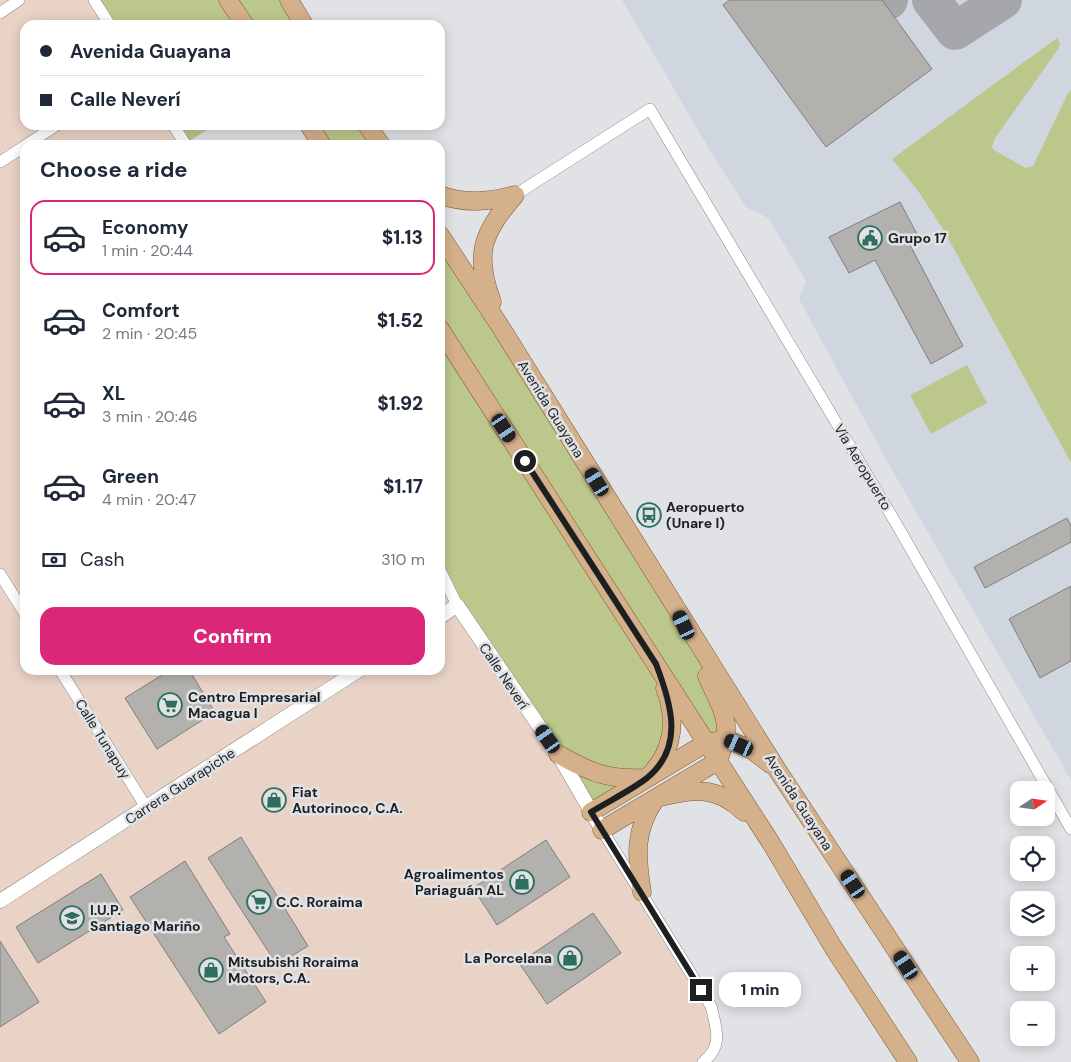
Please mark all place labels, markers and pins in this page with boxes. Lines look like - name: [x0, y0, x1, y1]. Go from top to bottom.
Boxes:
- public building icon: Grupo 17: [857, 225, 883, 251]
- place label: Grupo 17: [888, 229, 947, 247]
- place label: Aeropuerto (Unare I): [666, 498, 745, 532]
- bus stop icon: Aeropuerto (Unare I): [636, 502, 662, 528]
- place label: Centro Empresarial Macagua I: [188, 688, 321, 722]
- supermarket icon: Centro Empresarial Macagua I: [157, 692, 183, 718]
- place label: Fiat Autorinoco, C.A.: [292, 783, 403, 817]
- shop icon: Fiat Autorinoco, C.A.: [261, 787, 287, 813]
- place label: Agroalimentos Pariaguán AL: [404, 865, 504, 899]
- shop icon: Agroalimentos Pariaguán AL: [509, 869, 535, 895]
- supermarket icon: C.C. Roraima: [246, 889, 272, 915]
- place label: C.C. Roraima: [276, 893, 363, 911]
- place label: I.U.P. Santiago Mariño: [90, 901, 201, 935]
- school or university icon: I.U.P. Santiago Mariño: [59, 905, 85, 931]
- shop icon: La Porcelana: [557, 945, 583, 971]
- place label: La Porcelana: [465, 949, 552, 967]
- place label: Mitsubishi Roraima Motors, C.A.: [228, 953, 359, 987]
- shop icon: Mitsubishi Roraima Motors, C.A.: [198, 957, 224, 983]

